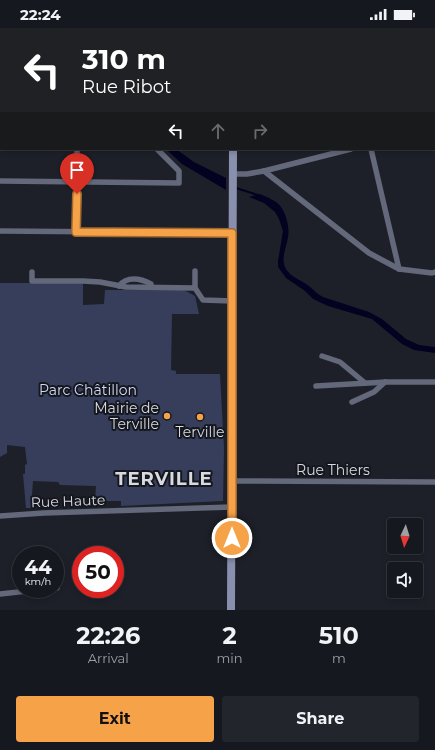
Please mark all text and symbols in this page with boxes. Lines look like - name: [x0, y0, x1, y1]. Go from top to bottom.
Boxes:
- text: 22:24: [20, 5, 61, 24]
- text: 310 m: [82, 42, 166, 76]
- icon: left: [16, 44, 68, 96]
- text: Rue Ribot: [82, 76, 171, 98]
- icon: left: [165, 120, 187, 142]
- icon: ahead: [207, 120, 229, 142]
- icon: right: [249, 120, 271, 142]
- pin: [60, 153, 94, 194]
- icon: arrive: [66, 159, 88, 181]
- park label: Parc Châtillon: [39, 381, 137, 399]
- place label: Mairie de Terville: [94, 399, 159, 433]
- marker: Mairie de Terville: [162, 411, 172, 421]
- marker: Terville: [195, 412, 205, 422]
- place label: Terville: [176, 423, 224, 441]
- street label: Rue Thiers: [296, 461, 370, 479]
- district label: TERVILLE: [115, 468, 213, 490]
- street label: Rue Haute: [30, 491, 106, 511]
- position arrow: [211, 517, 253, 559]
- north arrow: [387, 518, 423, 554]
- map controls: [387, 518, 423, 598]
- speed limit sign: 50: [72, 546, 124, 598]
- text: 44: [24, 555, 52, 579]
- button: sound: [387, 562, 423, 598]
- text: km/h: [25, 575, 51, 588]
- text: 22:26: [76, 621, 140, 650]
- text: 2: [222, 621, 237, 650]
- text: 510: [319, 621, 359, 650]
- text: Arrival: [88, 650, 129, 666]
- text: min: [217, 650, 243, 666]
- text: m: [332, 650, 346, 666]
- button: Exit: [16, 696, 214, 742]
- button: Share: [222, 696, 419, 742]

